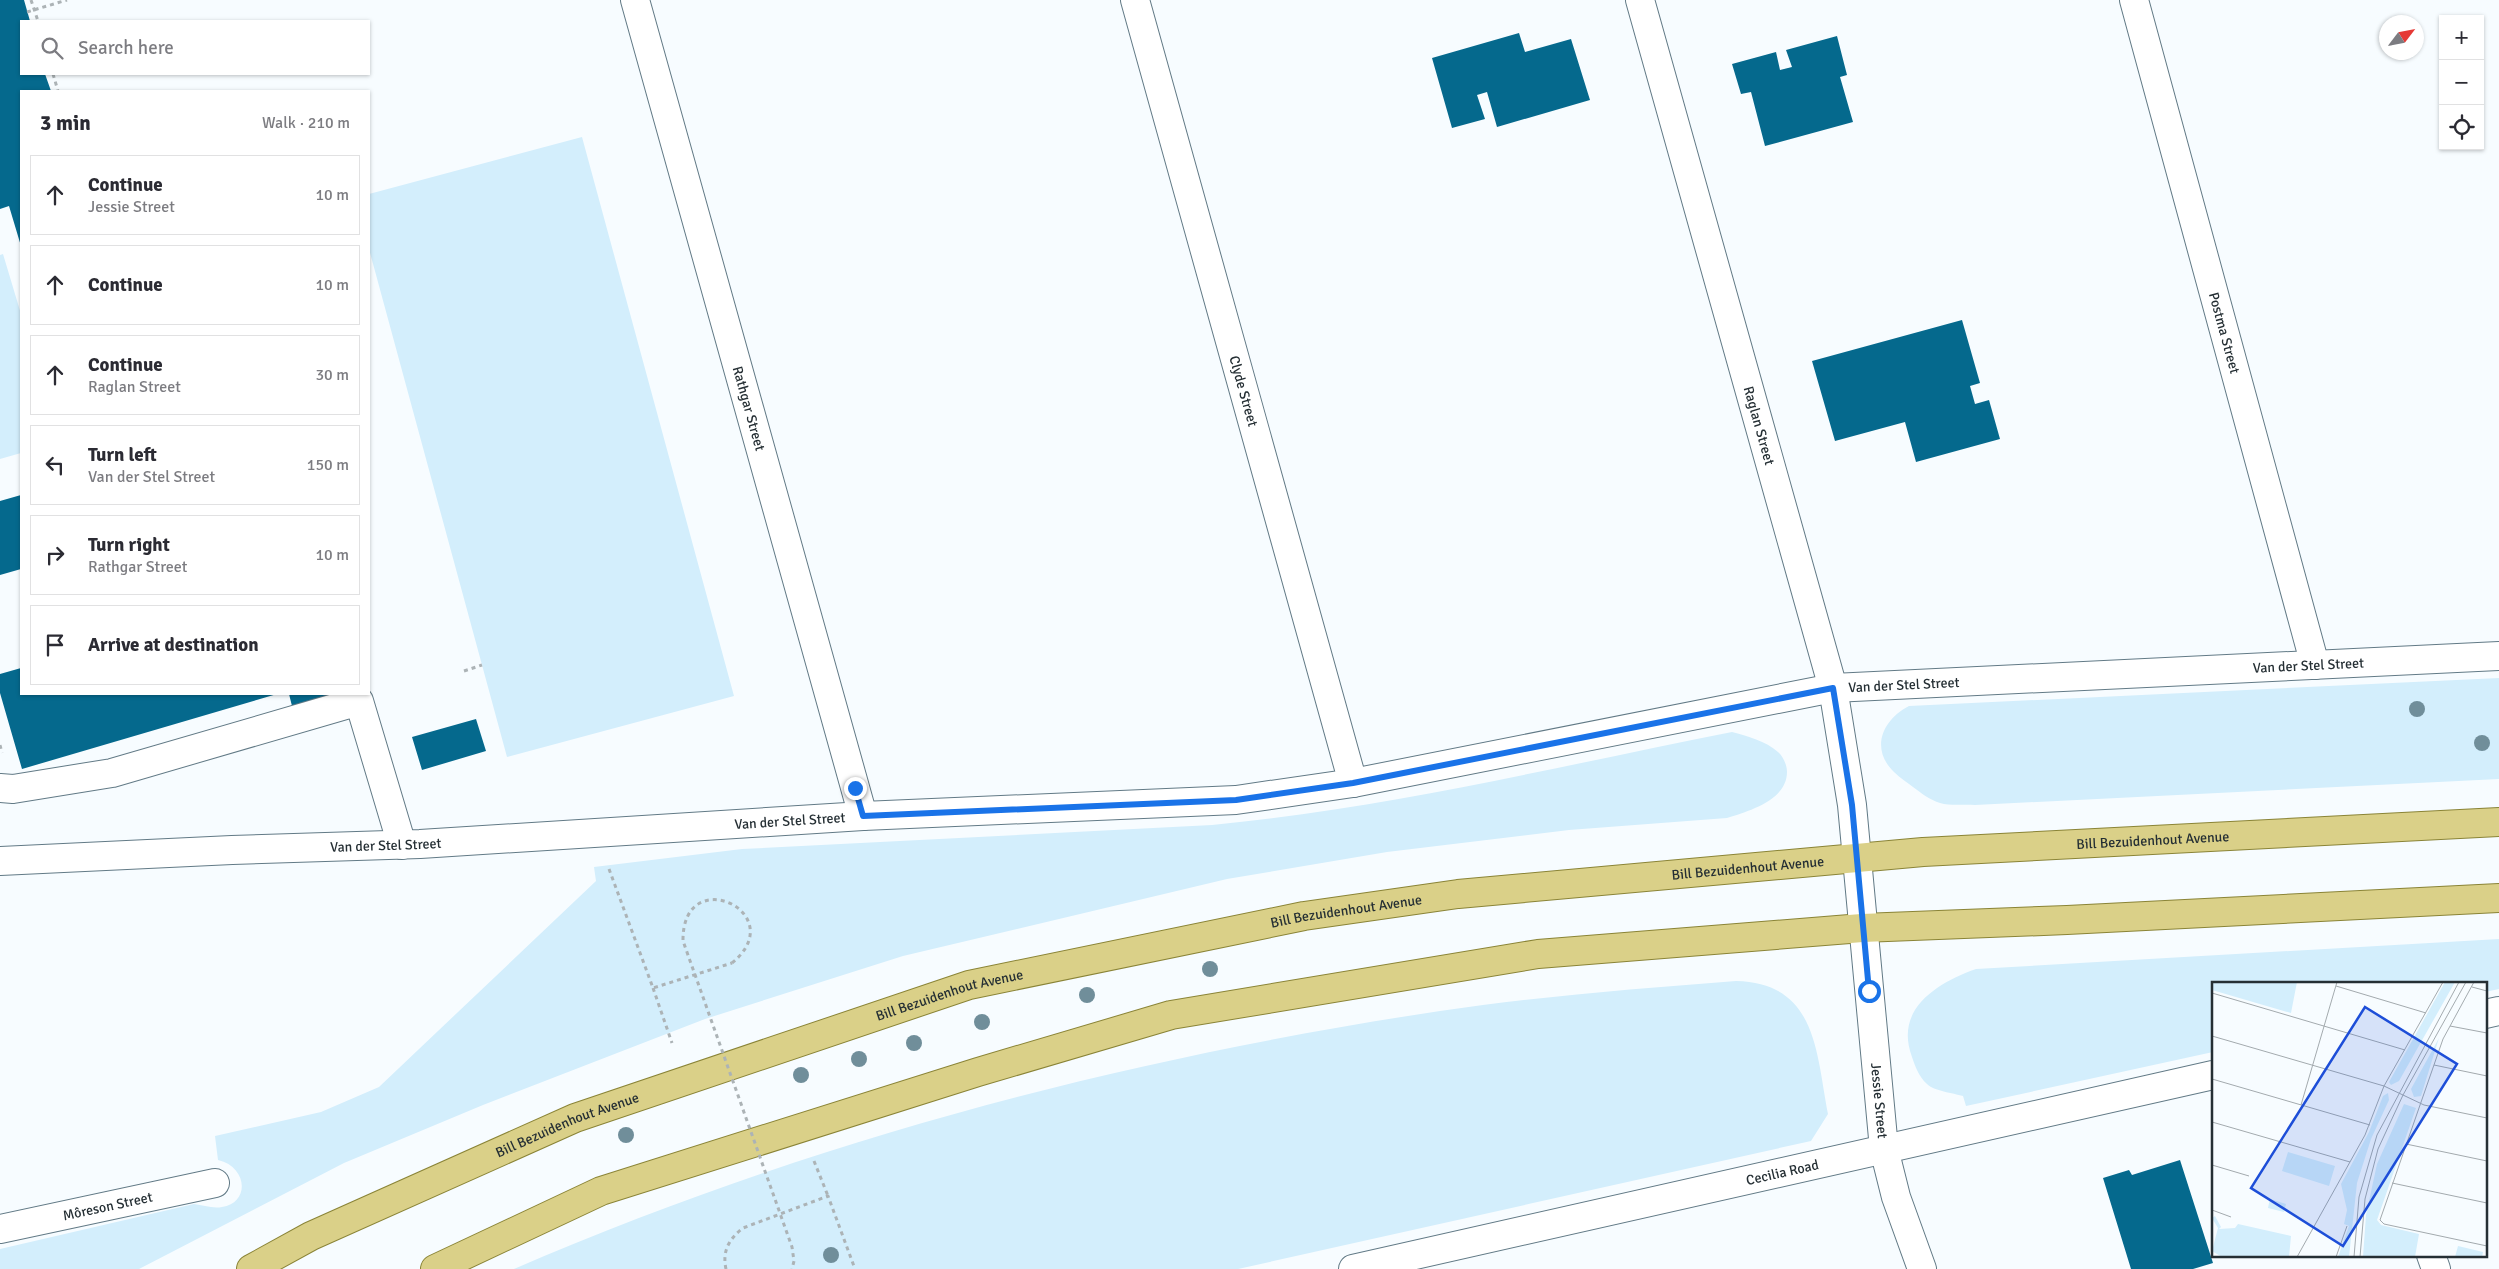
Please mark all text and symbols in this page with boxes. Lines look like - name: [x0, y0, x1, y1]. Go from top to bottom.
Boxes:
- north arrow: [2379, 15, 2424, 60]
- map controls: [2439, 15, 2484, 150]
- button: +: [2439, 15, 2484, 60]
- search box: [20, 20, 370, 75]
- icon: search: [38, 34, 66, 62]
- text: Search here: [78, 36, 174, 60]
- button: −: [2439, 60, 2484, 105]
- button: locate: [2439, 105, 2484, 150]
- text: 3 min: [40, 110, 91, 136]
- text: Walk · 210 m: [262, 113, 350, 133]
- text: Continue: [88, 173, 163, 197]
- icon: ahead: [41, 181, 69, 209]
- text: 10 m: [315, 185, 349, 205]
- text: Jessie Street: [88, 197, 175, 217]
- icon: ahead: [41, 271, 69, 299]
- text: Continue: [88, 273, 163, 297]
- text: 10 m: [315, 275, 349, 295]
- street label: Postma Street: [2205, 290, 2244, 376]
- text: Continue: [88, 353, 163, 377]
- street label: Clyde Street: [1226, 354, 1262, 429]
- icon: ahead: [41, 361, 69, 389]
- street label: Rathgar Street: [729, 364, 769, 453]
- text: 30 m: [315, 365, 349, 385]
- text: Raglan Street: [88, 377, 181, 397]
- street label: Raglan Street: [1740, 384, 1779, 467]
- text: Turn left: [88, 443, 157, 467]
- icon: left: [41, 451, 69, 479]
- text: 150 m: [307, 455, 349, 475]
- text: Van der Stel Street: [88, 467, 215, 487]
- text: Turn right: [88, 533, 170, 557]
- icon: right: [41, 541, 69, 569]
- text: 10 m: [315, 545, 349, 565]
- text: Rathgar Street: [88, 557, 187, 577]
- icon: arrive: [41, 631, 69, 659]
- text: Arrive at destination: [88, 633, 259, 657]
- street label: Van der Stel Street: [2252, 654, 2364, 676]
- street label: Van der Stel Street: [1848, 673, 1960, 696]
- route end: [844, 777, 867, 800]
- street label: Van der Stel Street: [734, 809, 846, 833]
- street label: Bill Bezuidenhout Avenue: [2076, 828, 2230, 853]
- street label: Van der Stel Street: [330, 834, 442, 855]
- street label: Bill Bezuidenhout Avenue: [1671, 852, 1825, 883]
- street label: Bill Bezuidenhout Avenue: [1269, 891, 1423, 931]
- street label: Bill Bezuidenhout Avenue: [873, 966, 1025, 1024]
- route start: [1858, 980, 1881, 1003]
- inset map: [2212, 982, 2486, 1256]
- street label: Jessie Street: [1868, 1062, 1891, 1139]
- street label: Bill Bezuidenhout Avenue: [493, 1089, 641, 1161]
- street label: Cecilia Road: [1744, 1156, 1820, 1189]
- street label: Môreson Street: [61, 1188, 154, 1224]

